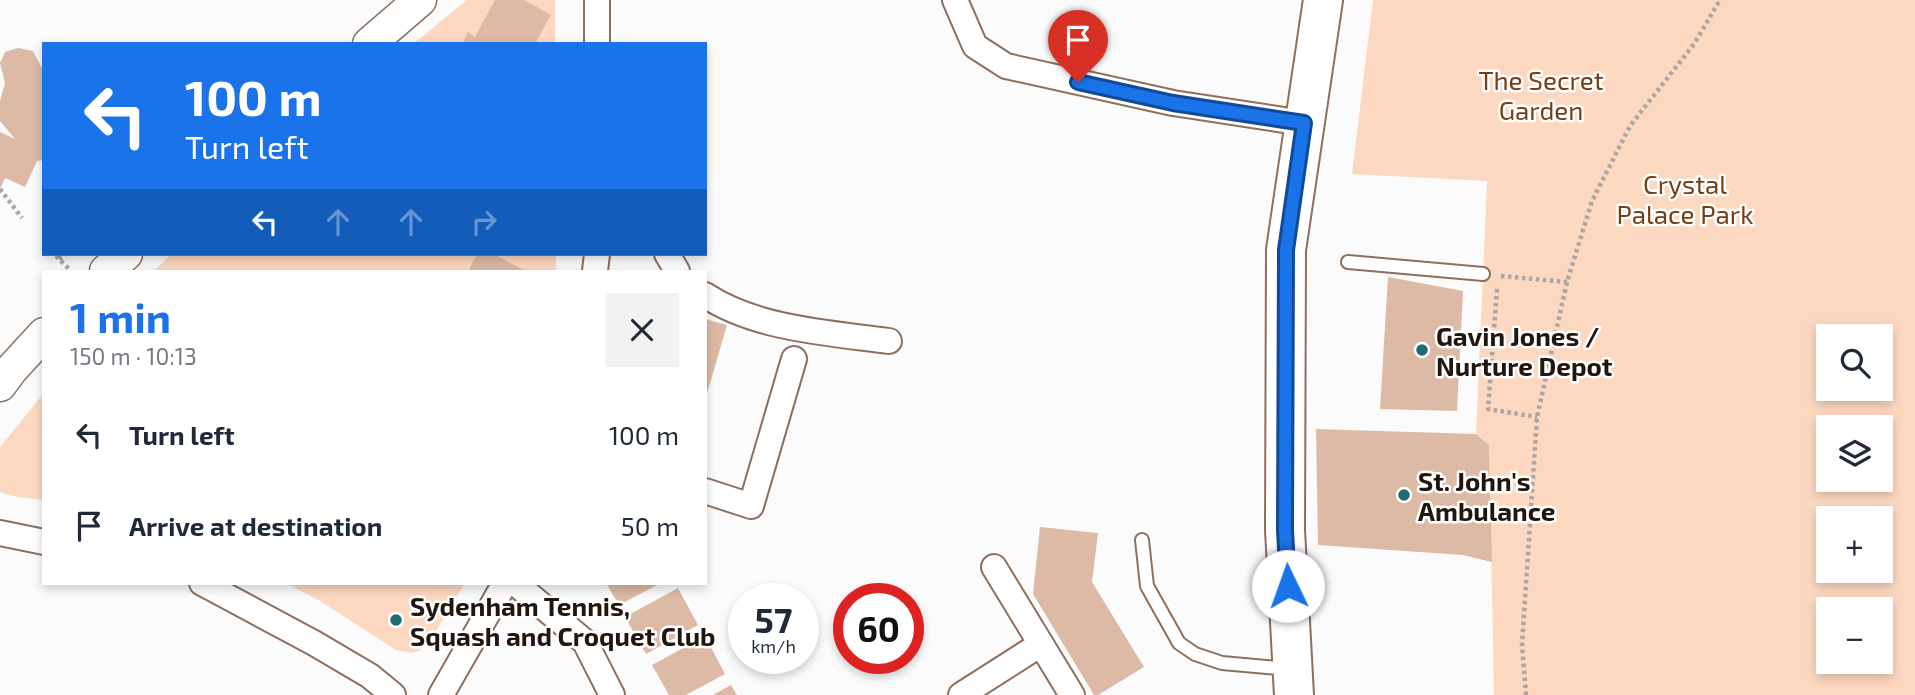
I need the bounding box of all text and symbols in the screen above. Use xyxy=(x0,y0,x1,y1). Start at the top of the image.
pin xyxy=(1048,10,1108,82)
icon: arrive xyxy=(1059,21,1097,59)
park label: The Secret Garden xyxy=(1478,64,1604,125)
text: 100 m xyxy=(185,67,322,126)
icon: left xyxy=(70,70,161,161)
text: Turn left xyxy=(185,127,309,165)
park label: Crystal Palace Park xyxy=(1617,168,1753,229)
icon: left xyxy=(246,203,284,241)
icon: ahead xyxy=(319,203,357,241)
icon: ahead xyxy=(392,203,430,241)
icon: right xyxy=(465,203,503,241)
text: 1 min xyxy=(70,291,171,341)
button: close xyxy=(605,293,679,367)
place label: Gavin Jones / Nurture Depot xyxy=(1436,320,1613,381)
map controls xyxy=(1816,324,1893,674)
button: search xyxy=(1816,324,1893,401)
text: 150 m · 10:13 xyxy=(70,342,197,370)
marker: Gavin Jones / Nurture Depot xyxy=(1414,342,1430,358)
button: layers xyxy=(1816,415,1893,492)
icon: left xyxy=(70,416,108,454)
text: Turn left xyxy=(129,419,235,450)
text: 100 m xyxy=(609,419,679,450)
place label: St. John's Ambulance xyxy=(1418,465,1555,526)
marker: St. John's Ambulance xyxy=(1396,487,1412,503)
button: + xyxy=(1816,506,1893,583)
icon: arrive xyxy=(70,507,108,545)
text: Arrive at destination xyxy=(129,510,382,541)
text: 50 m xyxy=(621,510,679,541)
position arrow xyxy=(1251,549,1325,623)
speed limit sign: 60 xyxy=(833,583,924,674)
place label: Sydenham Tennis, Squash and Croquet Club xyxy=(410,590,716,651)
button: − xyxy=(1816,597,1893,674)
text: 57 xyxy=(755,598,792,640)
marker: Sydenham Tennis, Squash and Croquet Club xyxy=(388,612,404,628)
text: km/h xyxy=(751,635,796,657)

